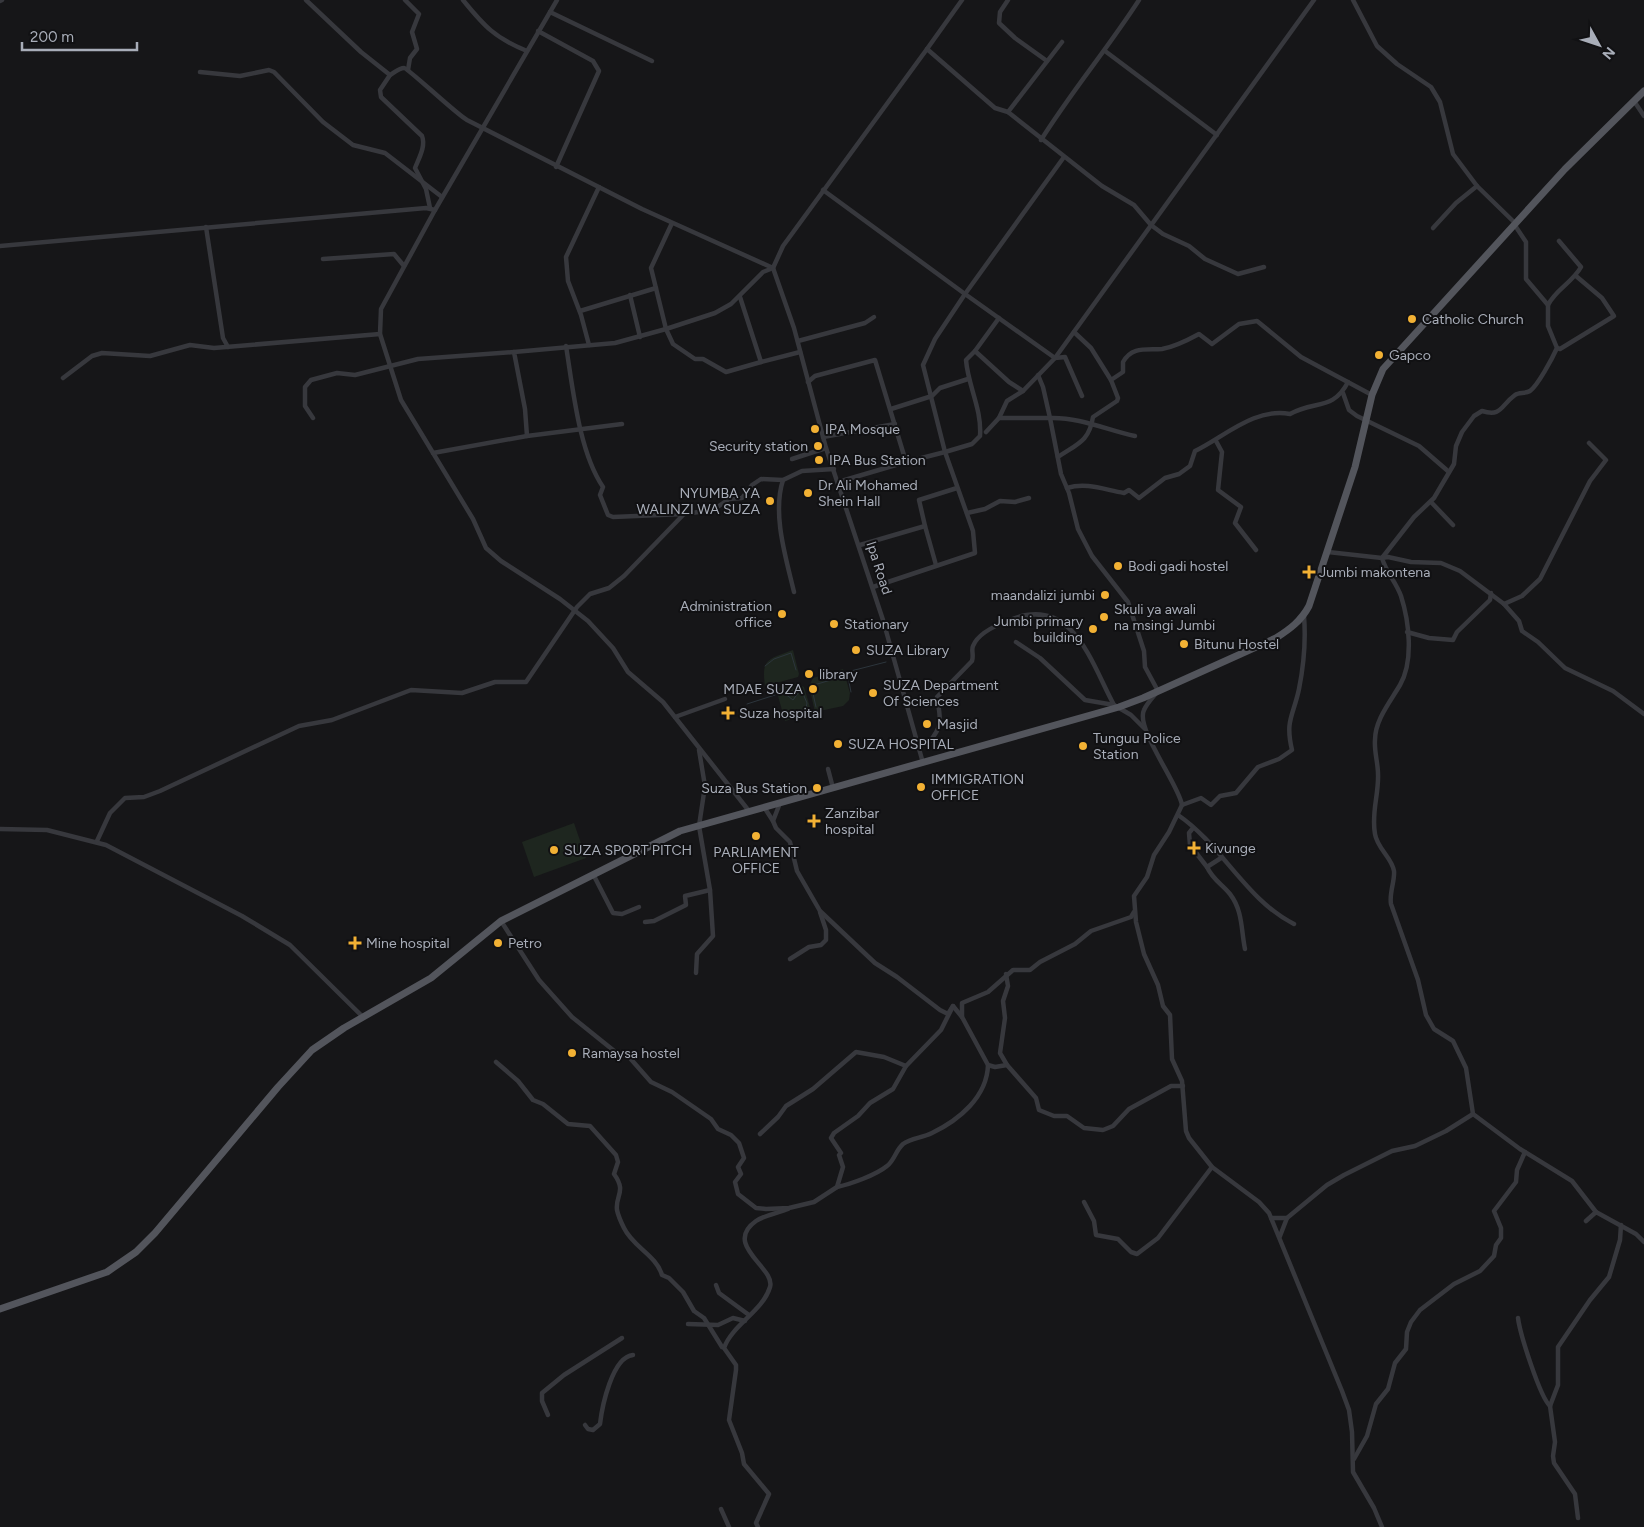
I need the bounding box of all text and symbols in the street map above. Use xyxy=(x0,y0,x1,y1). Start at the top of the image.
scale bar xyxy=(22,20,138,52)
north arrow xyxy=(1574,20,1624,70)
text: 200 m xyxy=(30,28,74,46)
text: N xyxy=(1599,43,1619,63)
place label: Catholic Church xyxy=(1422,311,1524,328)
marker: Catholic Church xyxy=(1406,313,1418,325)
place label: Gapco xyxy=(1389,347,1431,364)
marker: Gapco xyxy=(1373,349,1385,361)
place label: IPA Mosque xyxy=(825,421,900,438)
marker: IPA Mosque xyxy=(809,423,821,435)
place label: Security station xyxy=(709,438,808,455)
marker: Security station xyxy=(812,440,824,452)
place label: IPA Bus Station xyxy=(829,452,926,469)
marker: IPA Bus Station xyxy=(813,454,825,466)
place label: Dr Ali Mohamed Shein Hall xyxy=(818,477,918,510)
place label: NYUMBA YA WALINZI WA SUZA xyxy=(637,485,761,518)
marker: Dr Ali Mohamed Shein Hall xyxy=(802,487,814,499)
marker: NYUMBA YA WALINZI WA SUZA xyxy=(764,495,776,507)
street label: Ipa Road xyxy=(862,539,896,597)
place label: Bodi gadi hostel xyxy=(1128,558,1228,575)
marker: Bodi gadi hostel xyxy=(1112,560,1124,572)
place label: Jumbi makontena xyxy=(1319,564,1430,581)
marker: Jumbi makontena xyxy=(1303,566,1315,578)
place label: maandalizi jumbi xyxy=(991,587,1095,604)
marker: maandalizi jumbi xyxy=(1099,589,1111,601)
place label: Administration office xyxy=(680,598,772,631)
place label: Skuli ya awali na msingi Jumbi xyxy=(1114,601,1215,634)
marker: Administration office xyxy=(776,608,788,620)
marker: Skuli ya awali na msingi Jumbi xyxy=(1098,611,1110,623)
place label: Jumbi primary building xyxy=(994,613,1084,646)
place label: Stationary xyxy=(844,616,909,633)
marker: Stationary xyxy=(828,618,840,630)
marker: Jumbi primary building xyxy=(1087,623,1099,635)
place label: Bitunu Hostel xyxy=(1194,636,1279,653)
marker: Bitunu Hostel xyxy=(1178,638,1190,650)
place label: SUZA Library xyxy=(866,642,950,659)
marker: SUZA Library xyxy=(850,644,862,656)
place label: library xyxy=(819,666,858,683)
marker: library xyxy=(803,668,815,680)
place label: SUZA Department Of Sciences xyxy=(883,677,999,710)
place label: MDAE SUZA xyxy=(723,681,804,698)
marker: MDAE SUZA xyxy=(807,683,819,695)
marker: SUZA Department Of Sciences xyxy=(867,687,879,699)
place label: Suza hospital xyxy=(739,705,822,722)
marker: Suza hospital xyxy=(721,706,735,720)
place label: Masjid xyxy=(937,716,978,733)
marker: Masjid xyxy=(921,718,933,730)
place label: Tunguu Police Station xyxy=(1093,730,1181,763)
place label: SUZA HOSPITAL xyxy=(848,736,955,753)
marker: SUZA HOSPITAL xyxy=(832,738,844,750)
marker: Tunguu Police Station xyxy=(1077,740,1089,752)
place label: IMMIGRATION OFFICE xyxy=(931,771,1024,804)
place label: Suza Bus Station xyxy=(701,780,807,797)
marker: IMMIGRATION OFFICE xyxy=(915,781,927,793)
marker: Suza Bus Station xyxy=(811,782,823,794)
place label: Zanzibar hospital xyxy=(825,805,879,838)
marker: Zanzibar hospital xyxy=(807,814,821,828)
marker: PARLIAMENT OFFICE xyxy=(750,830,762,842)
place label: Kivunge xyxy=(1205,840,1256,857)
marker: Kivunge xyxy=(1187,841,1201,855)
place label: SUZA SPORT PITCH xyxy=(564,842,692,859)
marker: SUZA SPORT PITCH xyxy=(548,844,560,856)
place label: PARLIAMENT OFFICE xyxy=(713,844,799,877)
place label: Mine hospital xyxy=(366,935,449,952)
place label: Petro xyxy=(508,935,542,952)
marker: Mine hospital xyxy=(348,936,362,950)
marker: Petro xyxy=(492,937,504,949)
place label: Ramaysa hostel xyxy=(582,1045,680,1062)
marker: Ramaysa hostel xyxy=(566,1047,578,1059)

